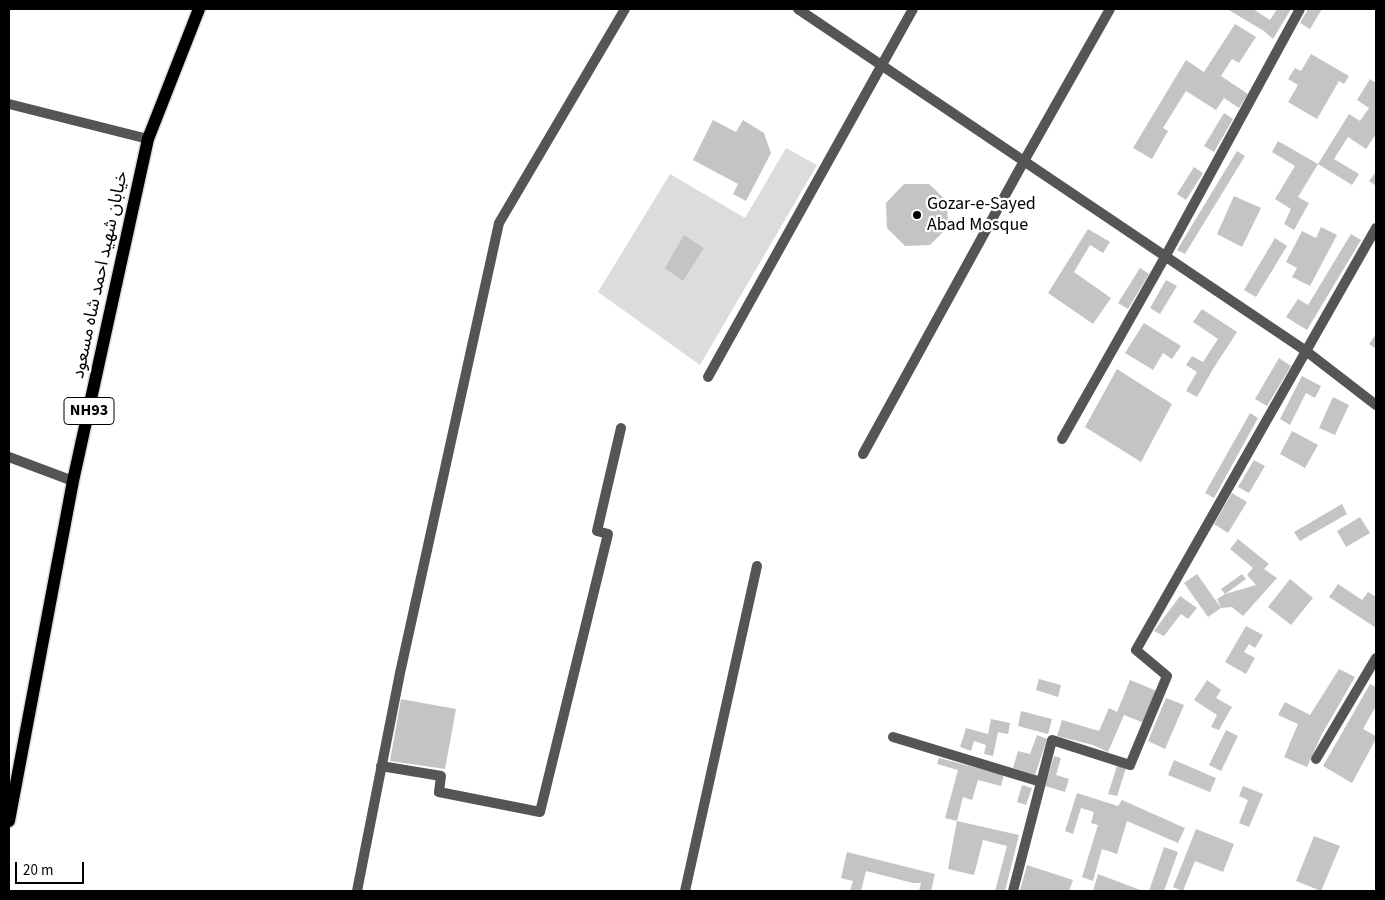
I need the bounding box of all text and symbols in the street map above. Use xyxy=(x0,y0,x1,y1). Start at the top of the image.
street label: خیابان شهید احمد شاه مسعود xyxy=(68,169,134,381)
place label: Gozar-e-Sayed Abad Mosque xyxy=(927,194,1036,236)
marker: Gozar-e-Sayed Abad Mosque xyxy=(911,209,923,221)
road number: NH93 xyxy=(64,398,114,424)
scale bar xyxy=(18,852,86,884)
text: 20 m xyxy=(23,860,53,881)

